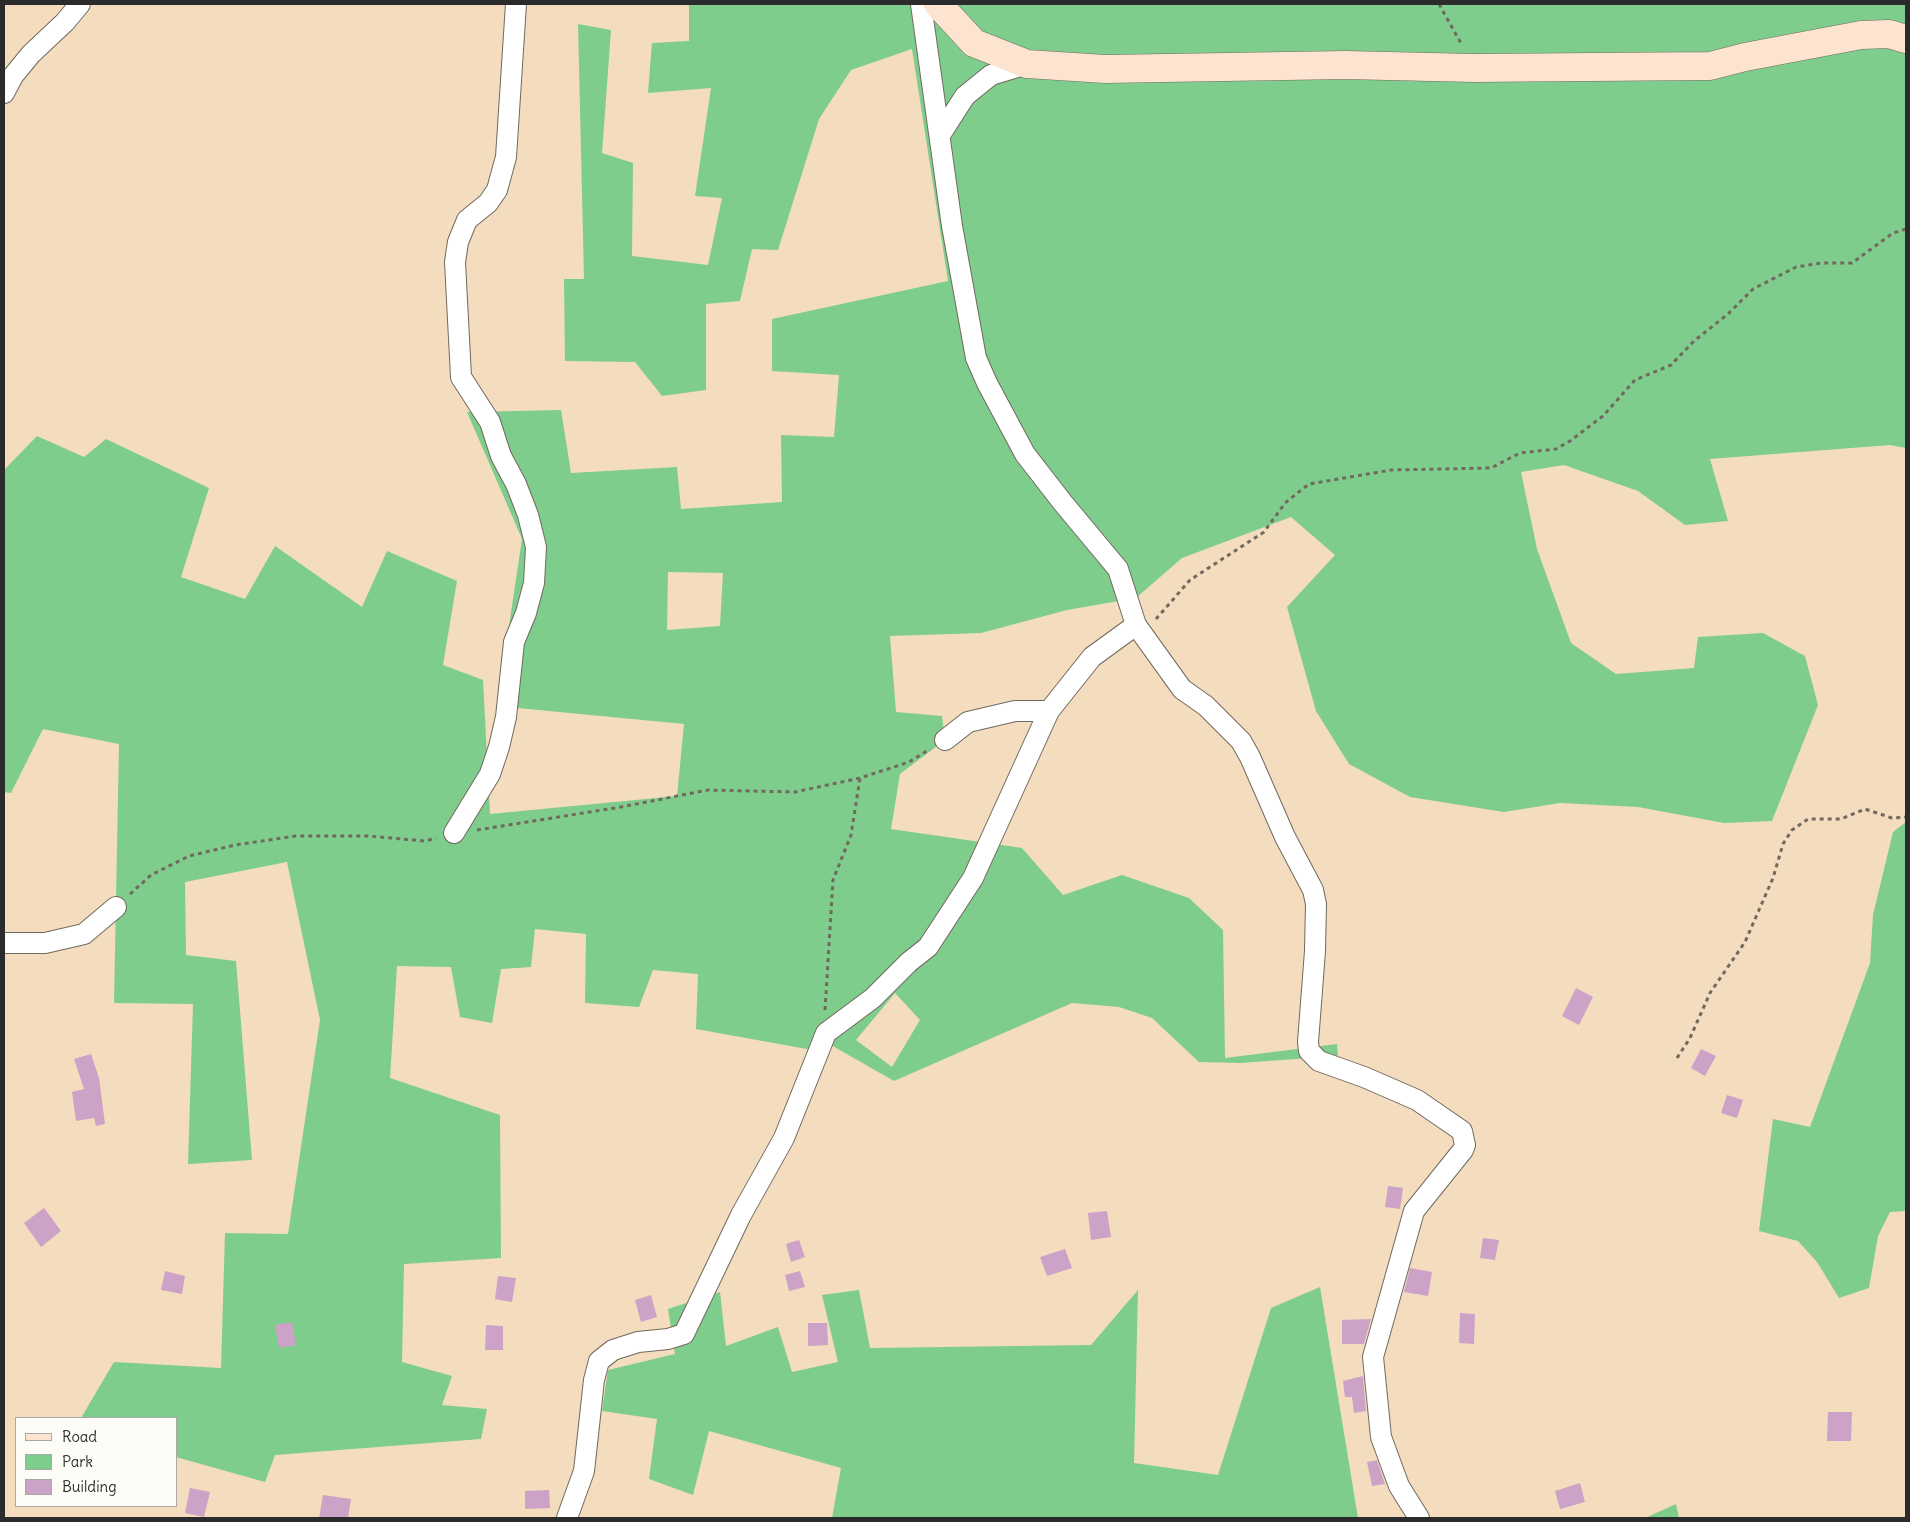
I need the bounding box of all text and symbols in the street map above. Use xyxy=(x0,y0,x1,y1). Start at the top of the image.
legend xyxy=(15,1417,178,1507)
text: Road xyxy=(62,1427,97,1446)
text: Park xyxy=(62,1452,93,1471)
text: Building xyxy=(62,1477,117,1496)

